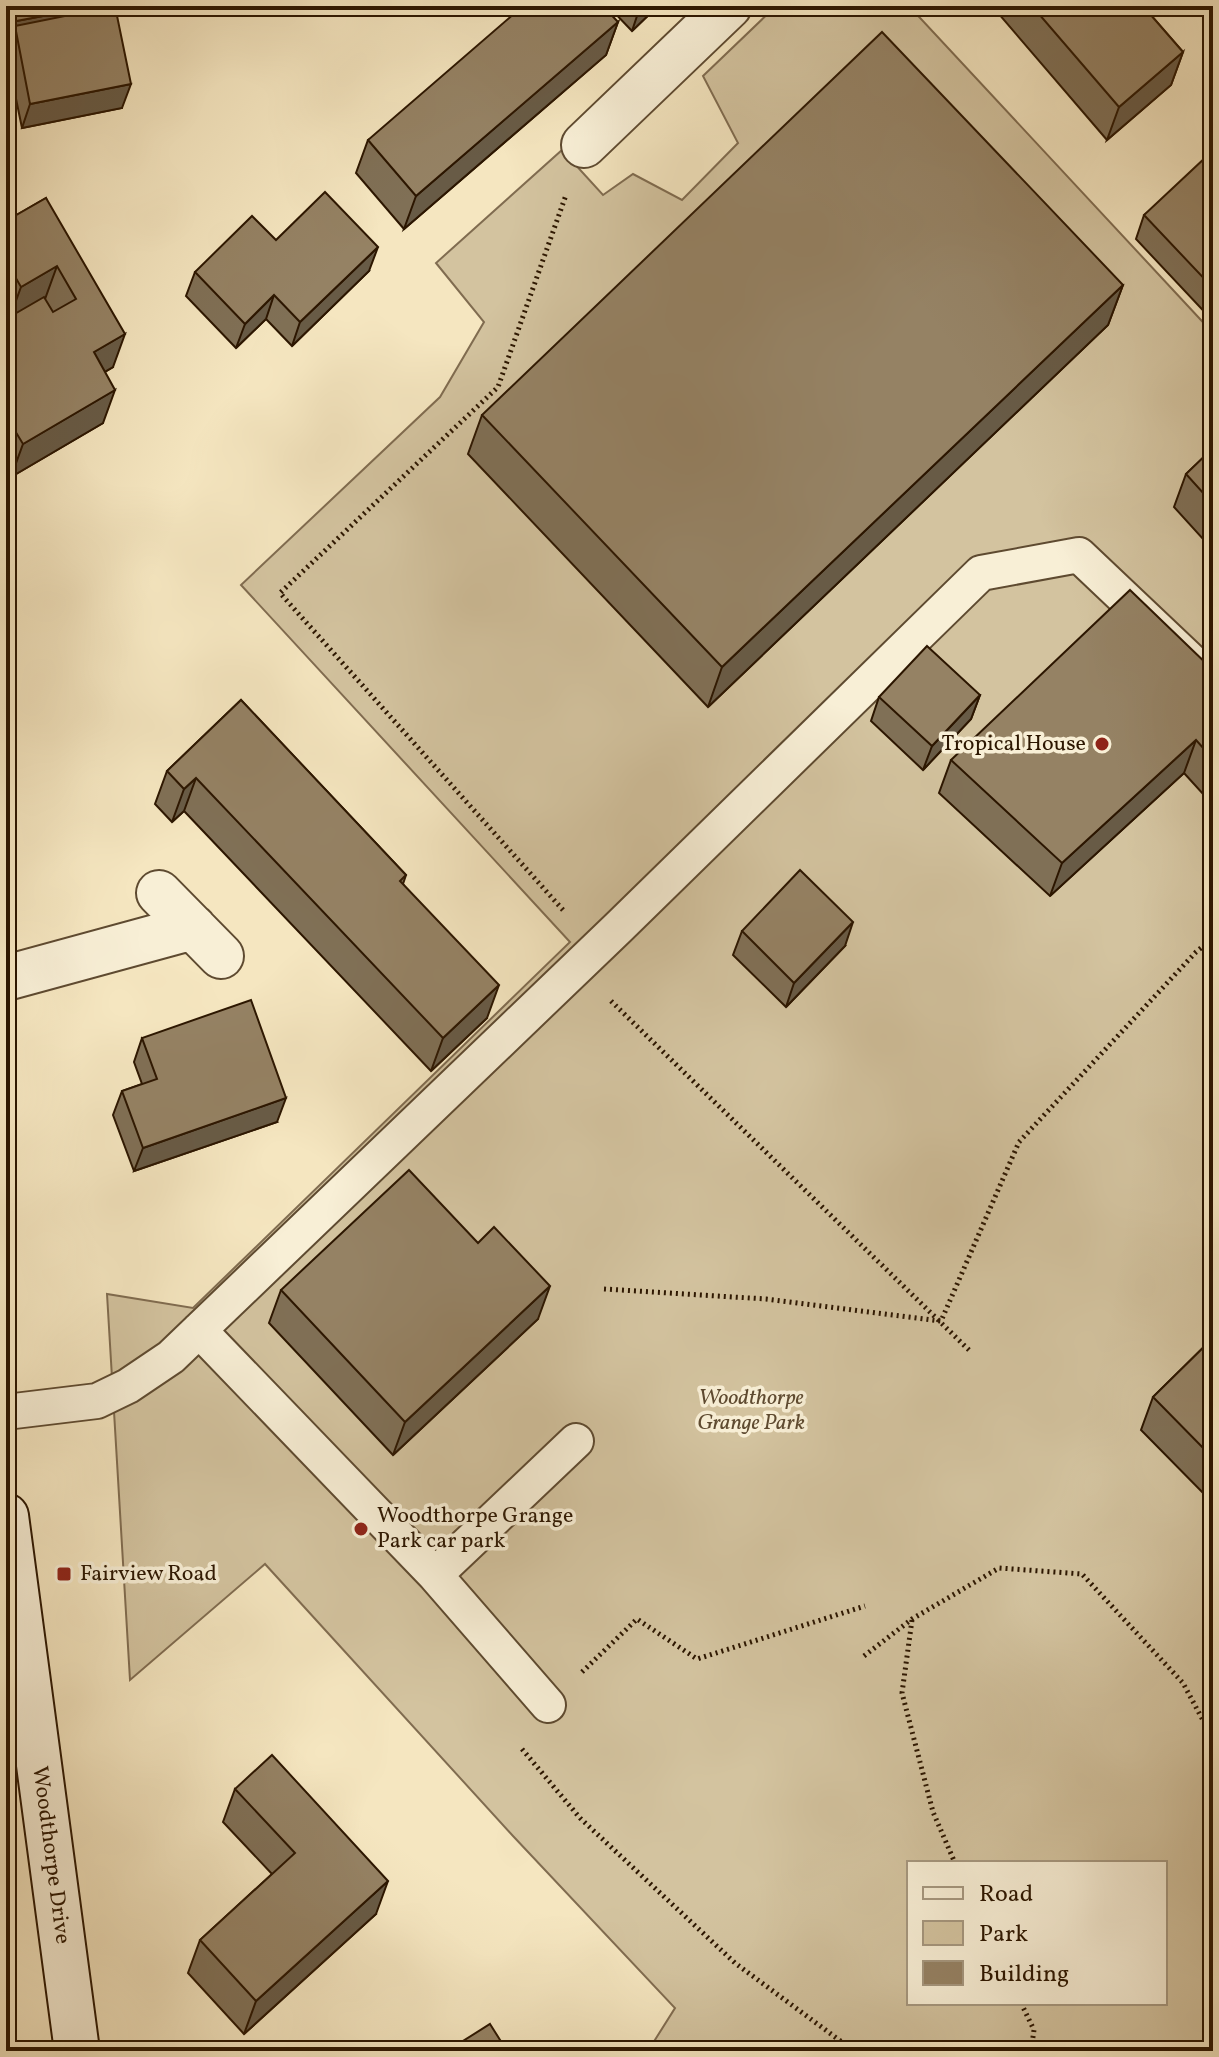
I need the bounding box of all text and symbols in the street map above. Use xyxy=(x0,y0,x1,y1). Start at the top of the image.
place label: Tropical House xyxy=(942,729,1086,760)
marker: Tropical House xyxy=(1093,735,1111,753)
park label: Woodthorpe Grange Park xyxy=(697,1383,805,1439)
place label: Woodthorpe Grange Park car park xyxy=(377,1501,573,1557)
marker: Woodthorpe Grange Park car park xyxy=(352,1520,370,1538)
place label: Fairview Road xyxy=(80,1559,217,1590)
marker: Fairview Road xyxy=(55,1565,73,1583)
street label: Woodthorpe Drive xyxy=(24,1764,78,1946)
legend xyxy=(907,1861,1167,2005)
text: Road xyxy=(979,1878,1033,1912)
text: Park xyxy=(979,1918,1028,1952)
text: Building xyxy=(979,1958,1069,1992)

